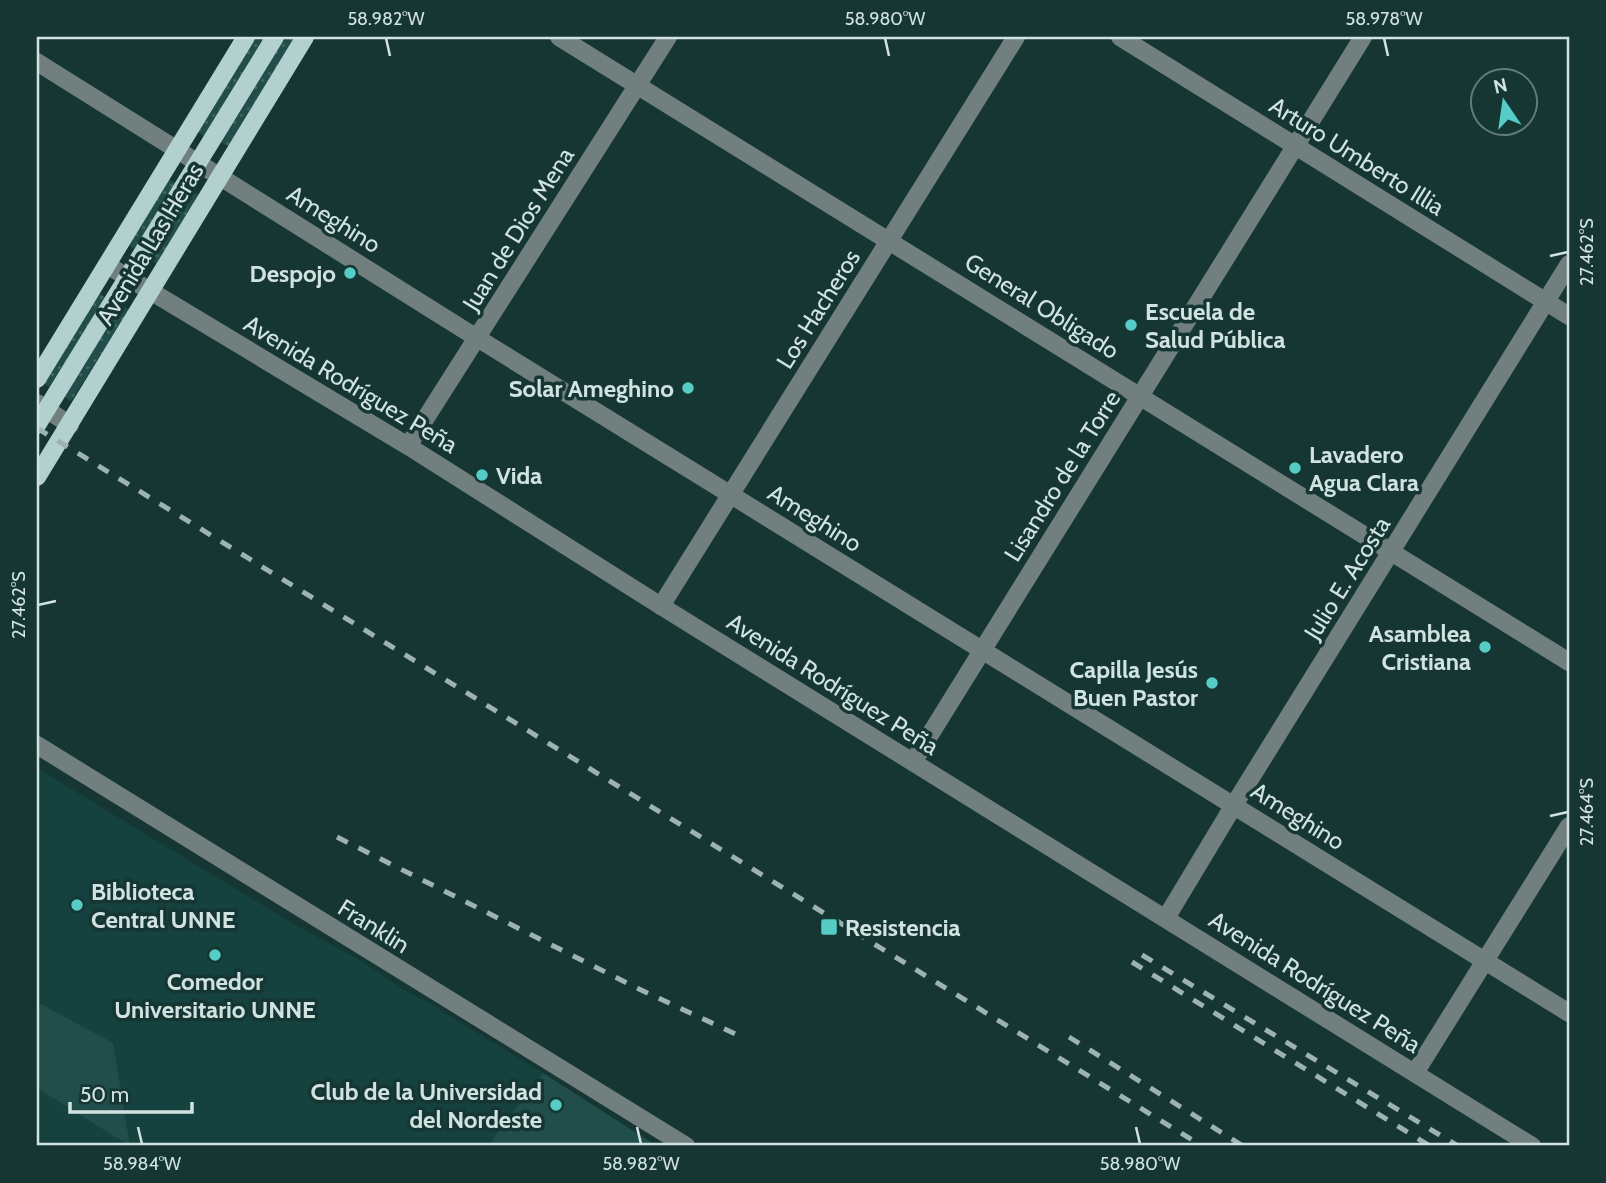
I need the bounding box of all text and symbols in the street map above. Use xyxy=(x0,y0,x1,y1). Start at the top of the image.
text: 58.982°W xyxy=(347,8,425,30)
text: 58.980°W xyxy=(845,8,925,30)
text: 58.978°W xyxy=(1346,8,1422,30)
north arrow xyxy=(1470,66,1540,136)
text: N xyxy=(1491,73,1509,99)
street label: Arturo Umberto Illia xyxy=(1264,91,1450,222)
street label: Juan de Dios Mena xyxy=(456,142,580,317)
street label: Avenida Las Heras xyxy=(90,158,210,330)
street label: Ameghino xyxy=(282,179,386,259)
text: 27.462°S xyxy=(1576,218,1598,286)
street label: Los Hacheros xyxy=(770,244,866,374)
street label: General Obligado xyxy=(960,247,1124,365)
place label: Despojo xyxy=(250,259,336,288)
marker: Despojo xyxy=(342,265,358,281)
place label: Escuela de Salud Pública xyxy=(1145,297,1286,354)
street label: Avenida Rodríguez Peña xyxy=(239,309,463,459)
marker: Escuela de Salud Pública xyxy=(1123,317,1139,333)
place label: Solar Ameghino xyxy=(509,374,674,403)
marker: Solar Ameghino xyxy=(680,380,696,396)
street label: Lisandro de la Torre xyxy=(998,385,1126,567)
place label: Lavadero Agua Clara xyxy=(1309,440,1419,497)
marker: Lavadero Agua Clara xyxy=(1287,460,1303,476)
place label: Vida xyxy=(496,461,542,490)
marker: Vida xyxy=(474,467,490,483)
street label: Ameghino xyxy=(763,478,867,558)
street label: Julio E. Acosta xyxy=(1297,511,1397,646)
text: 27.462°S xyxy=(8,571,30,639)
street label: Avenida Rodríguez Peña xyxy=(722,607,945,761)
place label: Asamblea Cristiana xyxy=(1369,619,1471,676)
marker: Asamblea Cristiana xyxy=(1477,639,1493,655)
place label: Capilla Jesús Buen Pastor xyxy=(1070,655,1198,712)
marker: Capilla Jesús Buen Pastor xyxy=(1204,675,1220,691)
street label: Ameghino xyxy=(1246,776,1350,856)
text: 27.464°S xyxy=(1576,778,1598,846)
place label: Biblioteca Central UNNE xyxy=(91,877,235,934)
street label: Franklin xyxy=(333,893,415,959)
marker: Biblioteca Central UNNE xyxy=(69,897,85,913)
street label: Avenida Rodríguez Peña xyxy=(1204,905,1427,1059)
place label: Resistencia xyxy=(845,913,961,942)
marker: Resistencia xyxy=(819,917,839,937)
marker: Comedor Universitario UNNE xyxy=(207,947,223,963)
place label: Comedor Universitario UNNE xyxy=(114,967,316,1024)
scale bar xyxy=(70,1071,192,1115)
place label: Club de la Universidad del Nordeste xyxy=(311,1077,542,1134)
text: 50 m xyxy=(80,1082,129,1107)
marker: Club de la Universidad del Nordeste xyxy=(548,1097,564,1113)
text: 58.984°W xyxy=(103,1153,181,1175)
text: 58.982°W xyxy=(602,1153,680,1175)
text: 58.980°W xyxy=(1100,1153,1180,1175)

